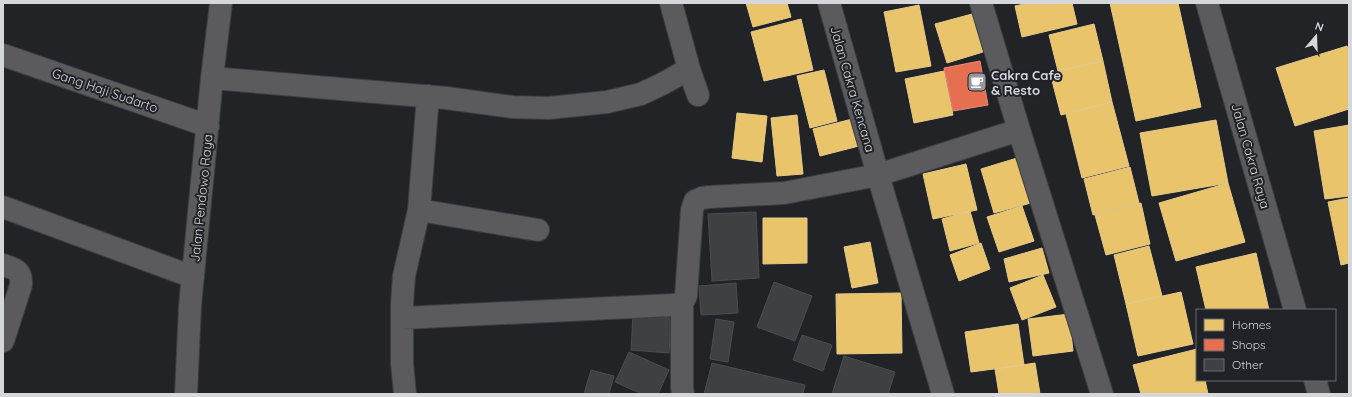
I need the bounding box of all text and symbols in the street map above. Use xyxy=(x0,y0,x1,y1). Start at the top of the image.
north arrow xyxy=(1296,16,1336,56)
text: N xyxy=(1313,19,1325,34)
street label: Jalan Cakra Kencana xyxy=(827,24,879,154)
street label: Gang Haji Sudarto xyxy=(50,64,160,116)
place label: Cakra Cafe & Resto xyxy=(991,67,1062,98)
cafe icon: Cakra Cafe & Resto xyxy=(966,71,988,93)
street label: Jalan Cakra Raya xyxy=(1228,102,1274,210)
street label: Jalan Pendowo Raya xyxy=(186,133,216,263)
legend xyxy=(1196,309,1336,381)
text: Homes xyxy=(1232,317,1272,332)
text: Shops xyxy=(1232,337,1266,352)
text: Other xyxy=(1232,357,1264,372)

